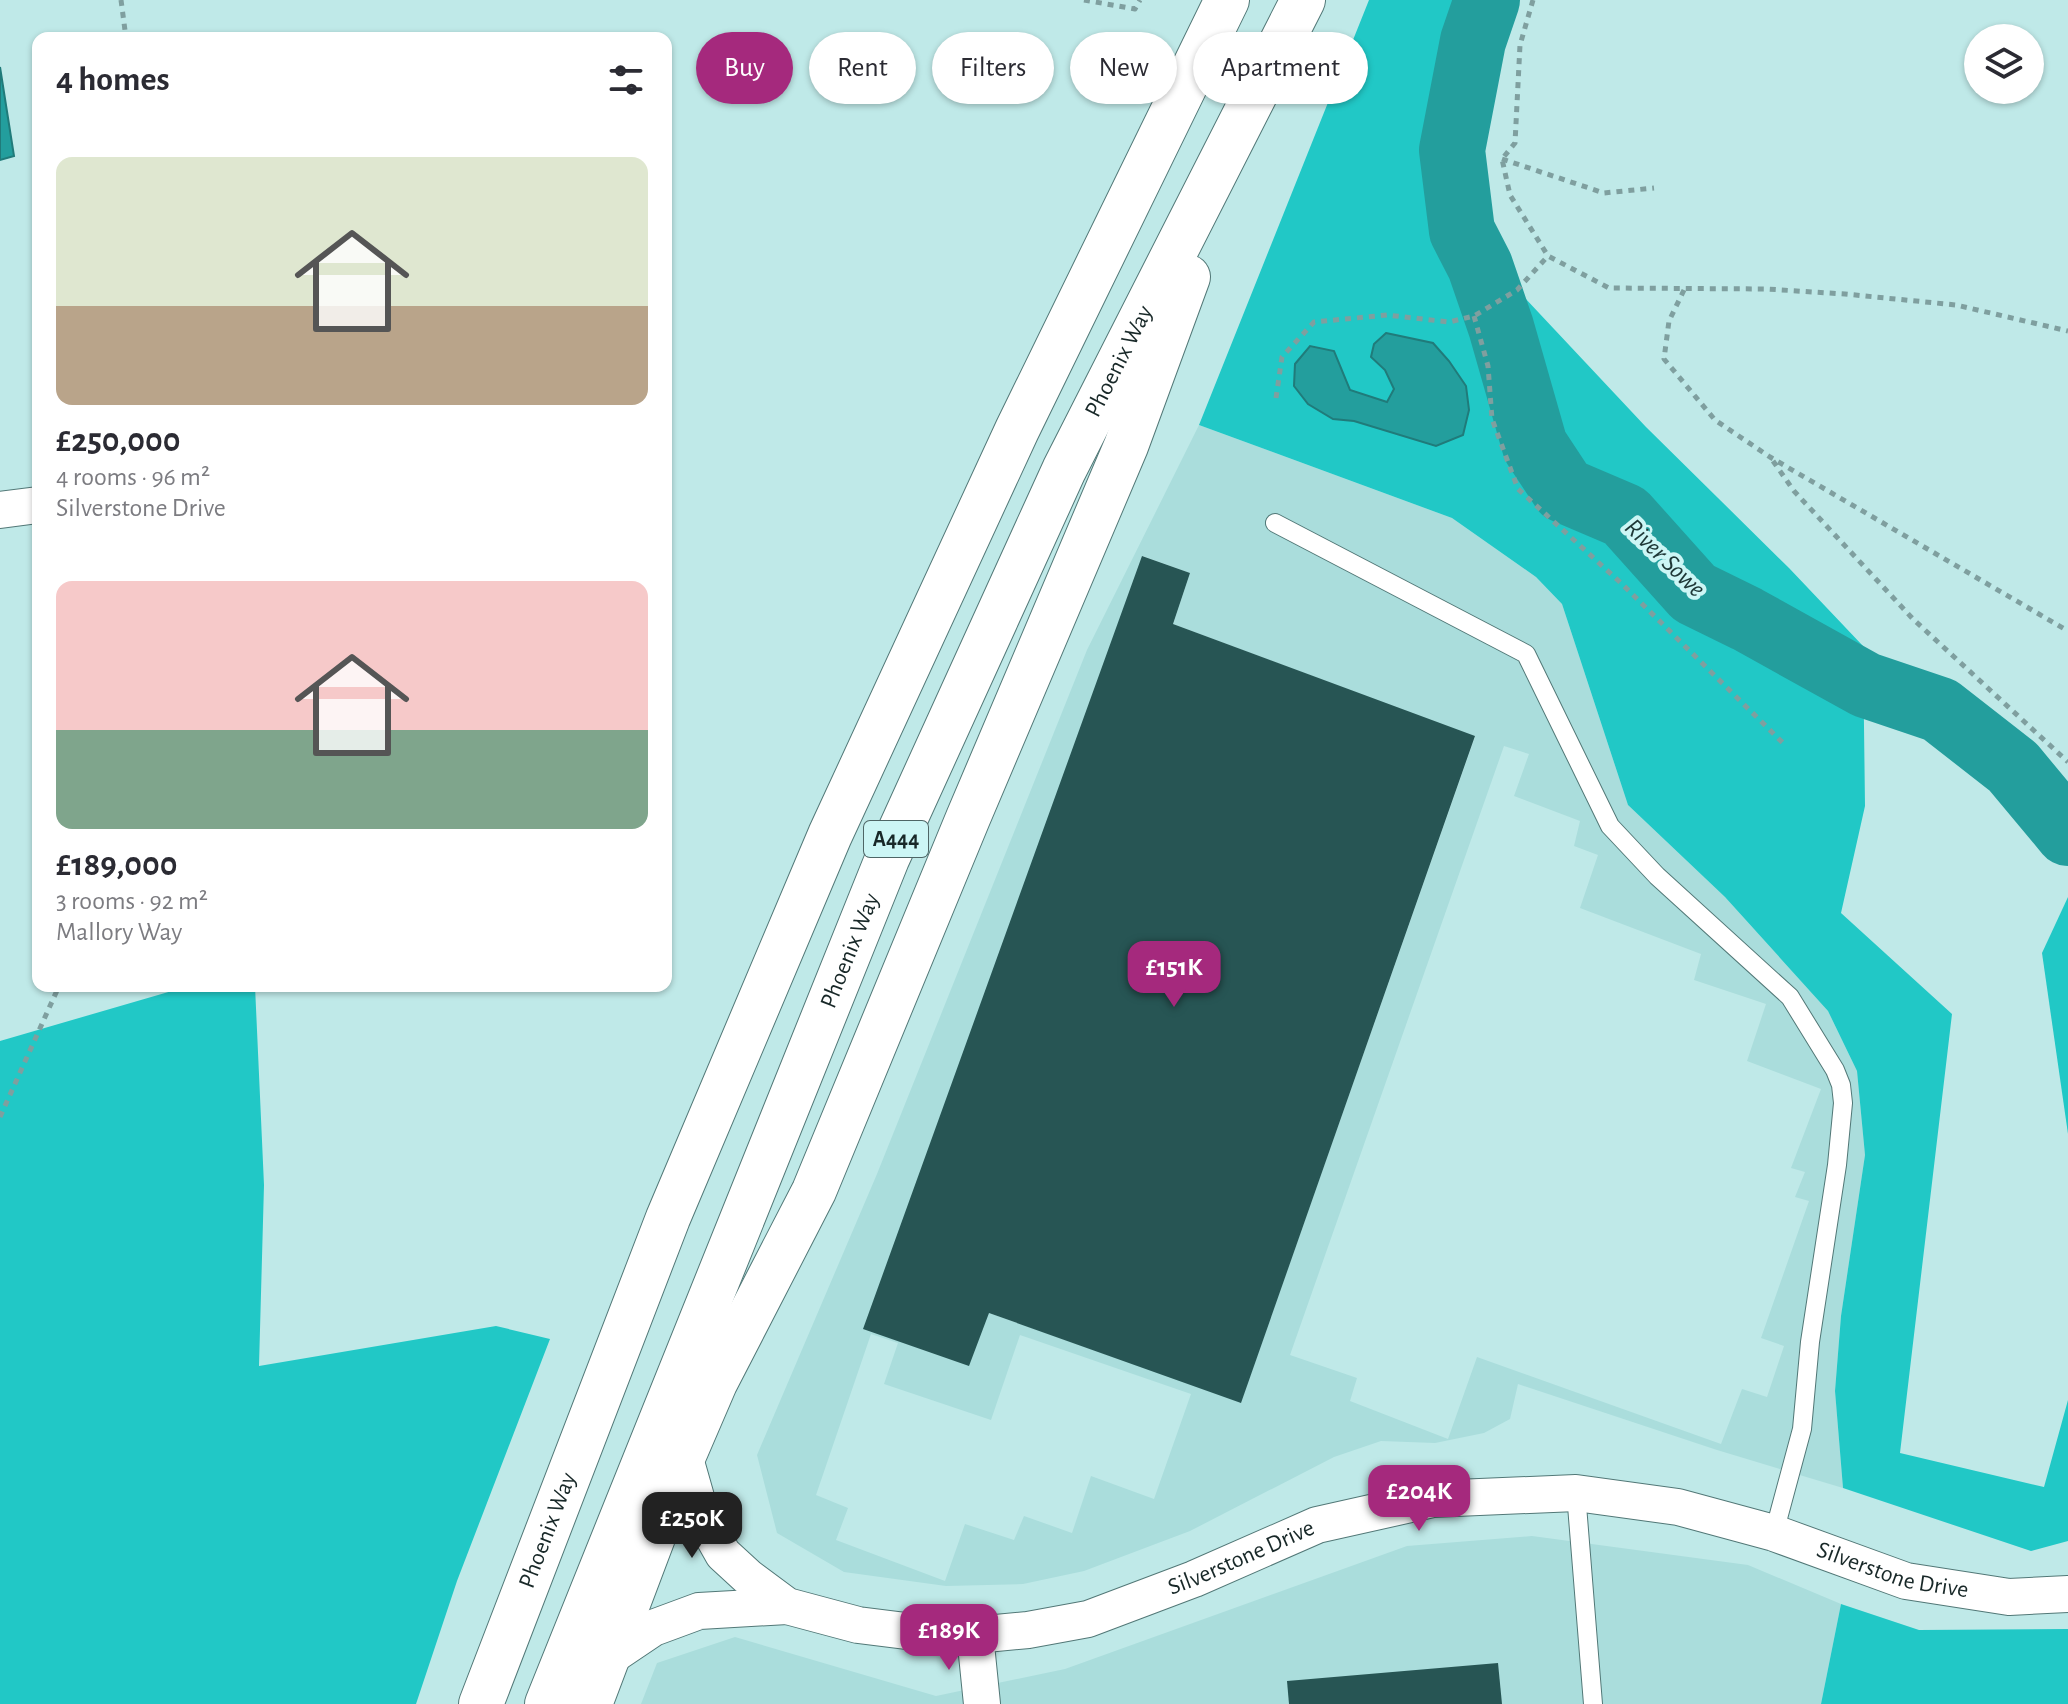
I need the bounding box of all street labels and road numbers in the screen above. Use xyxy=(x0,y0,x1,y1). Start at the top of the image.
street label: Phoenix Way xyxy=(1081,302,1157,421)
road number: A444 xyxy=(864,821,928,857)
street label: Phoenix Way xyxy=(816,890,884,1012)
street label: Phoenix Way xyxy=(515,1469,581,1591)
street label: Silverstone Drive xyxy=(1165,1516,1318,1600)
street label: Silverstone Drive xyxy=(1814,1538,1970,1603)

